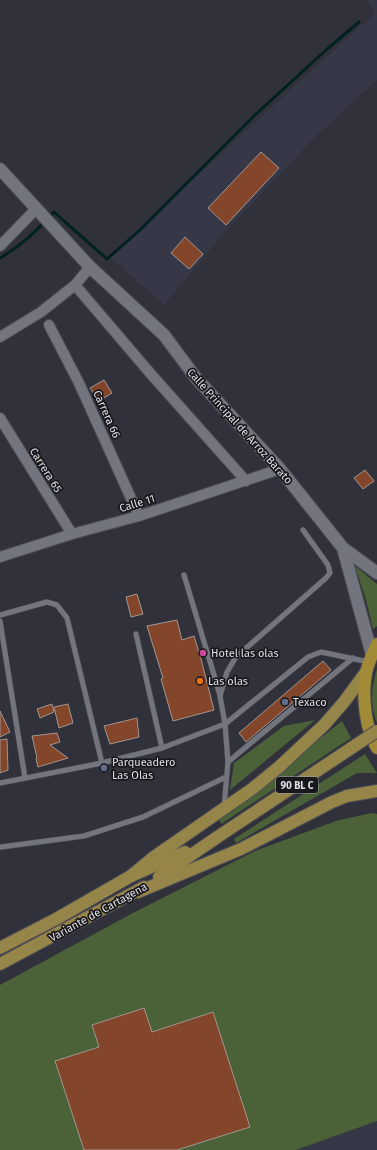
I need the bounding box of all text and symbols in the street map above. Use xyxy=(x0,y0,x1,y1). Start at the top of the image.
street label: Calle Principal de Arroz Barato xyxy=(184,366,295,487)
street label: Carrera 66 xyxy=(90,388,123,440)
street label: Carrera 65 xyxy=(27,446,65,495)
street label: Calle 11 xyxy=(118,492,157,515)
place label: Hotel las olas xyxy=(211,647,279,660)
marker: Hotel las olas xyxy=(198,648,208,658)
place label: Las olas xyxy=(208,675,248,688)
marker: Las olas xyxy=(195,676,205,686)
place label: Texaco xyxy=(293,696,327,709)
marker: Texaco xyxy=(280,697,290,707)
place label: Parqueadero Las Olas xyxy=(112,756,175,782)
marker: Parqueadero Las Olas xyxy=(99,763,109,773)
road number: 90 BL C xyxy=(276,777,318,793)
street label: Variante de Cartagena xyxy=(47,880,149,945)

